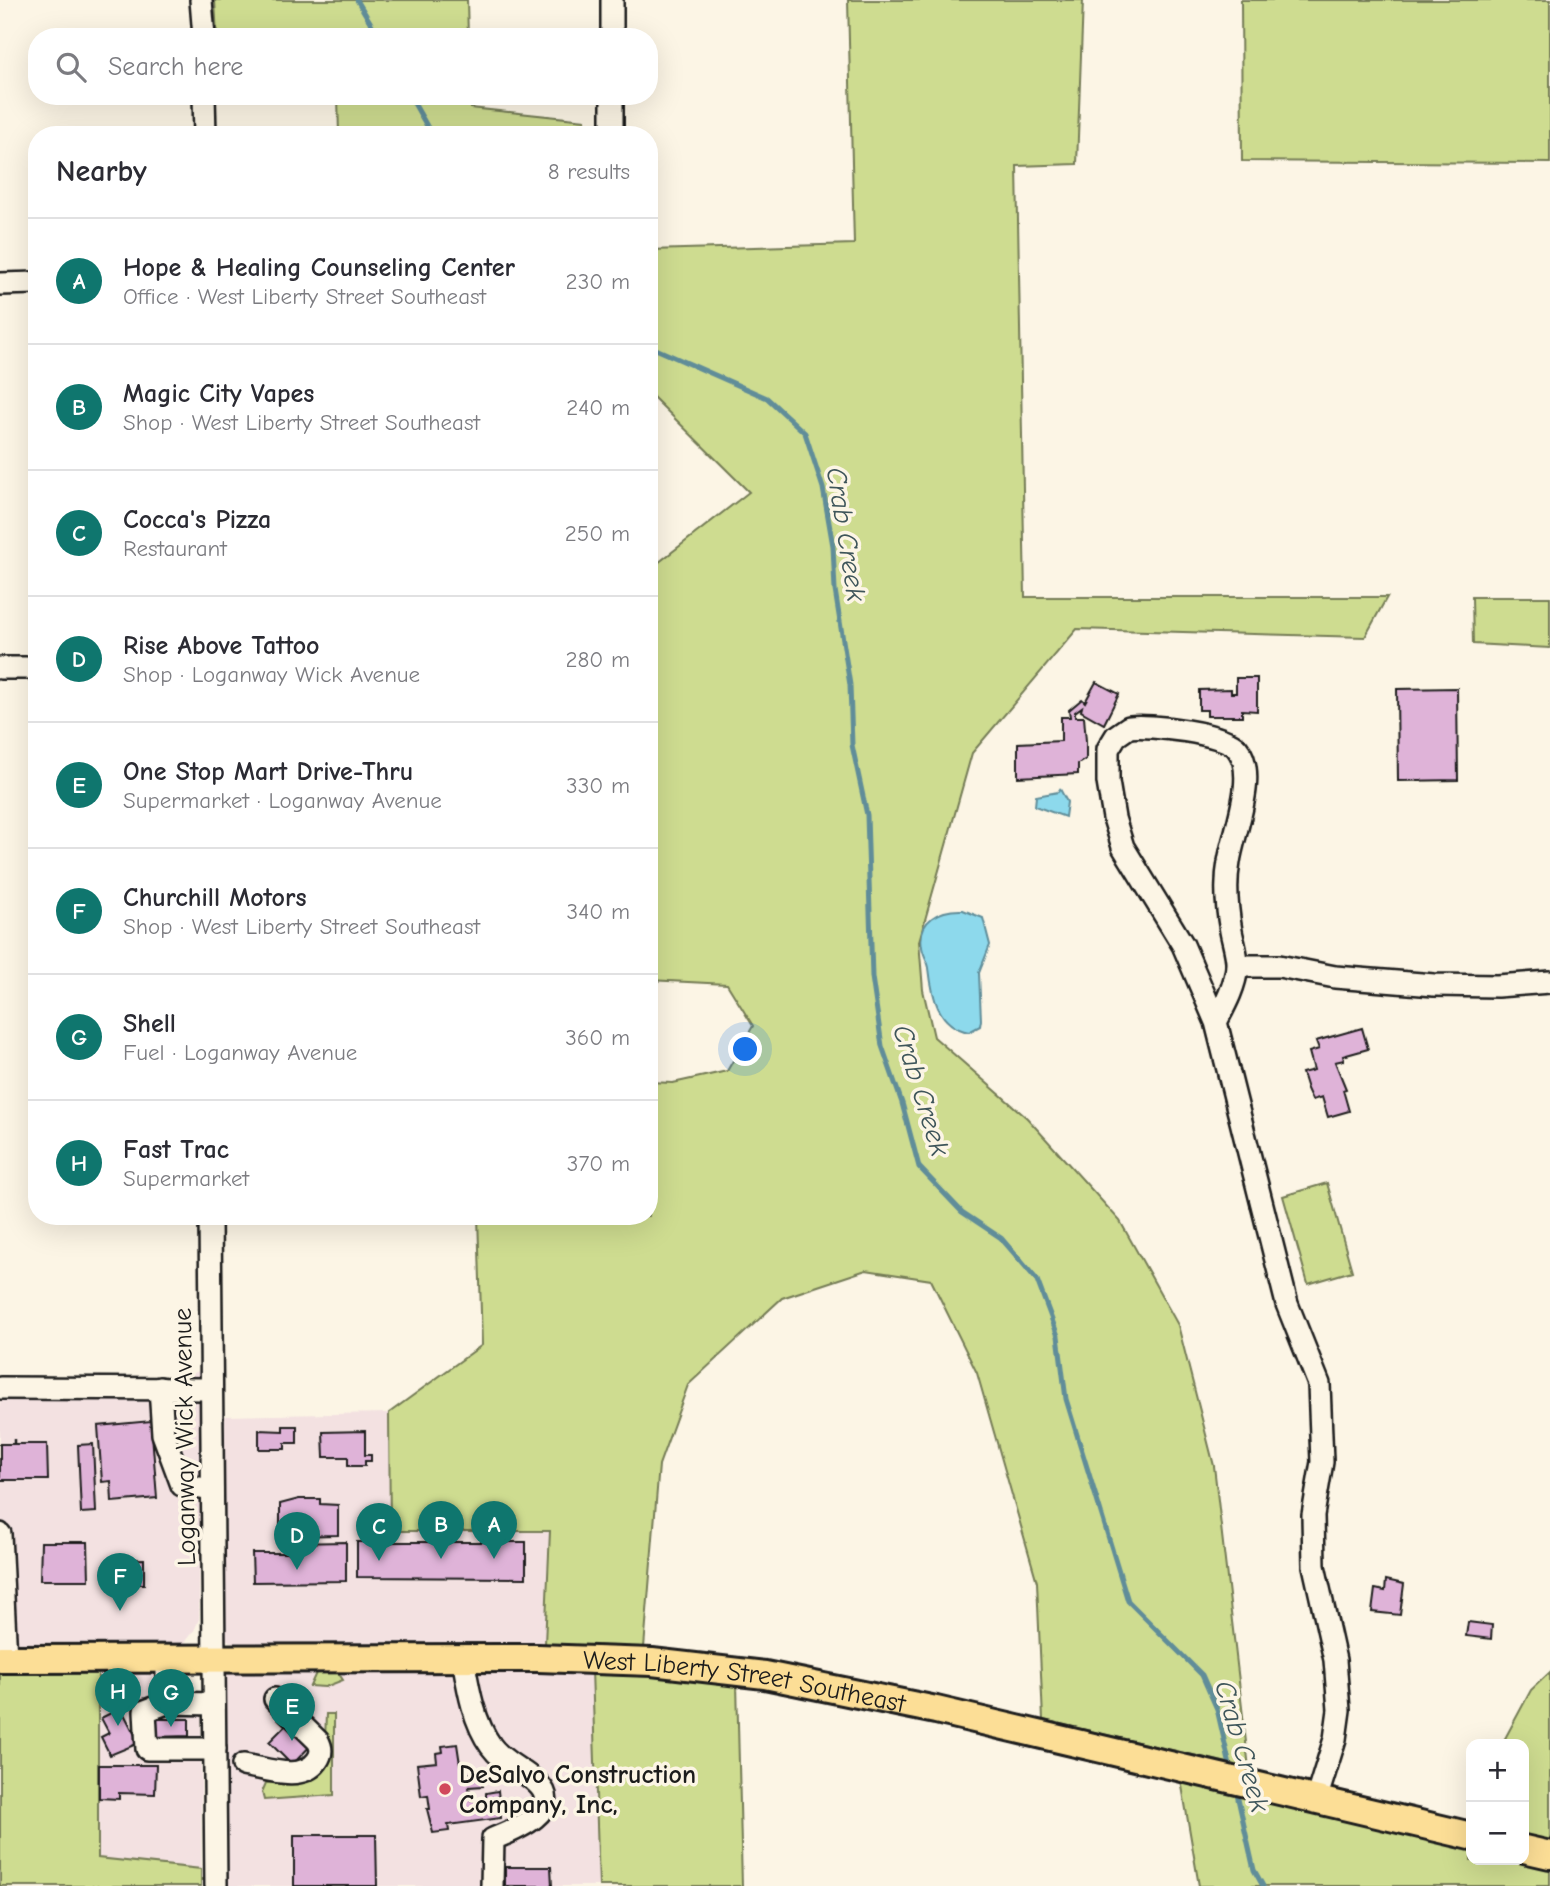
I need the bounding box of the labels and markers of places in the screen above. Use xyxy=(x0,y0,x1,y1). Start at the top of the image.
pin: B xyxy=(418,1501,464,1559)
pin: A xyxy=(471,1501,517,1559)
pin: C xyxy=(356,1503,402,1561)
pin: D xyxy=(274,1512,320,1570)
pin: F xyxy=(97,1553,143,1611)
pin: H xyxy=(95,1668,141,1726)
pin: G xyxy=(148,1669,194,1727)
pin: E xyxy=(269,1683,315,1741)
place label: DeSalvo Construction Company, Inc, xyxy=(459,1760,696,1820)
marker: DeSalvo Construction Company, Inc, xyxy=(437,1781,453,1797)

